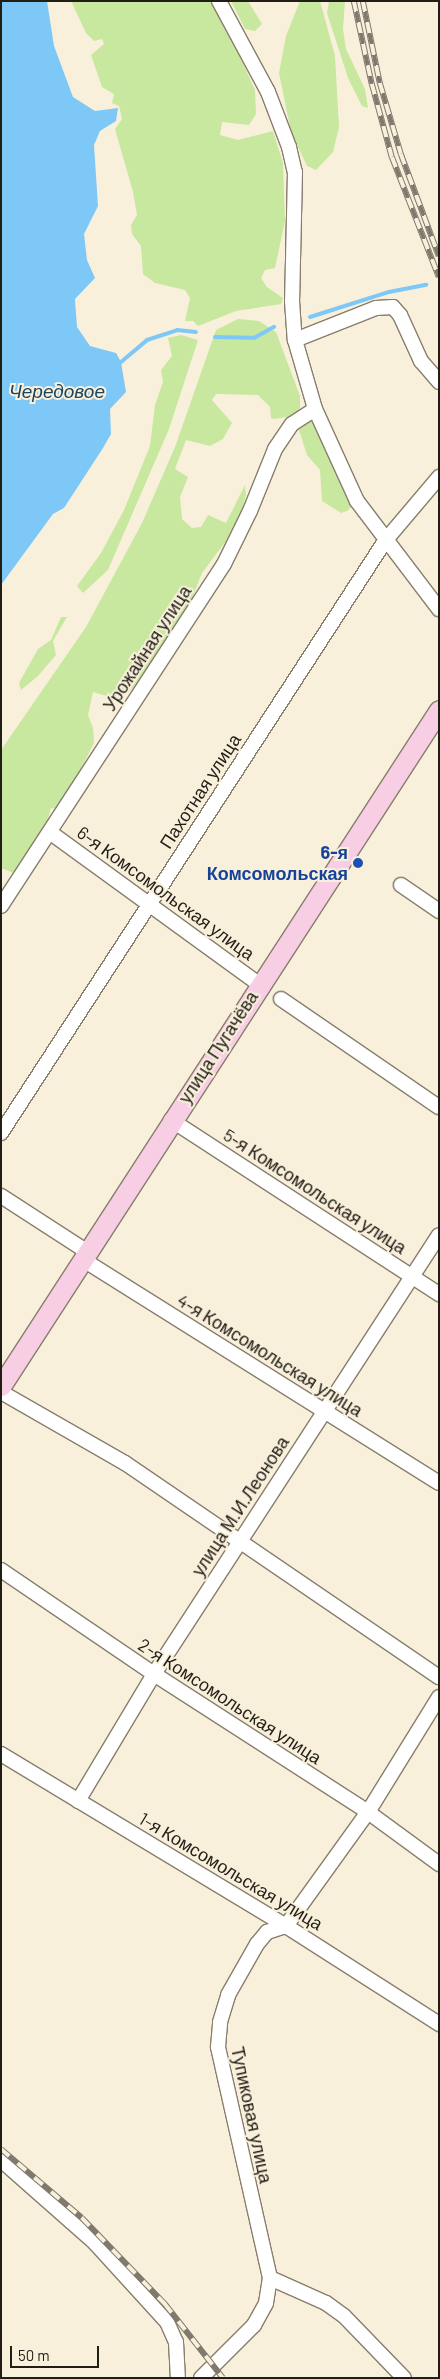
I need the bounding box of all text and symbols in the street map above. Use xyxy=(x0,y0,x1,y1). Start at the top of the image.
water label: Чередовое xyxy=(9,380,105,402)
street label: Урожайная улица xyxy=(98,581,196,715)
street label: Пахотная улица xyxy=(155,730,245,852)
street label: 6-я Комсомольская улица xyxy=(73,821,259,965)
place label: 6-я Комсомольская xyxy=(207,842,348,884)
marker: 6-я Комсомольская xyxy=(352,857,364,869)
street label: улица Пугачёва xyxy=(174,987,262,1107)
street label: 5-я Комсомольская улица xyxy=(219,1124,411,1258)
street label: 4-я Комсомольская улица xyxy=(173,1289,367,1421)
street label: улица М.И.Леонова xyxy=(187,1432,293,1580)
street label: 2-я Комсомольская улица xyxy=(134,1634,326,1768)
street label: 1-я Комсомольская улица xyxy=(135,1807,327,1935)
street label: Тупиковая улица xyxy=(227,2045,277,2185)
scale bar xyxy=(12,2336,101,2368)
text: 50 m xyxy=(18,2346,50,2364)

